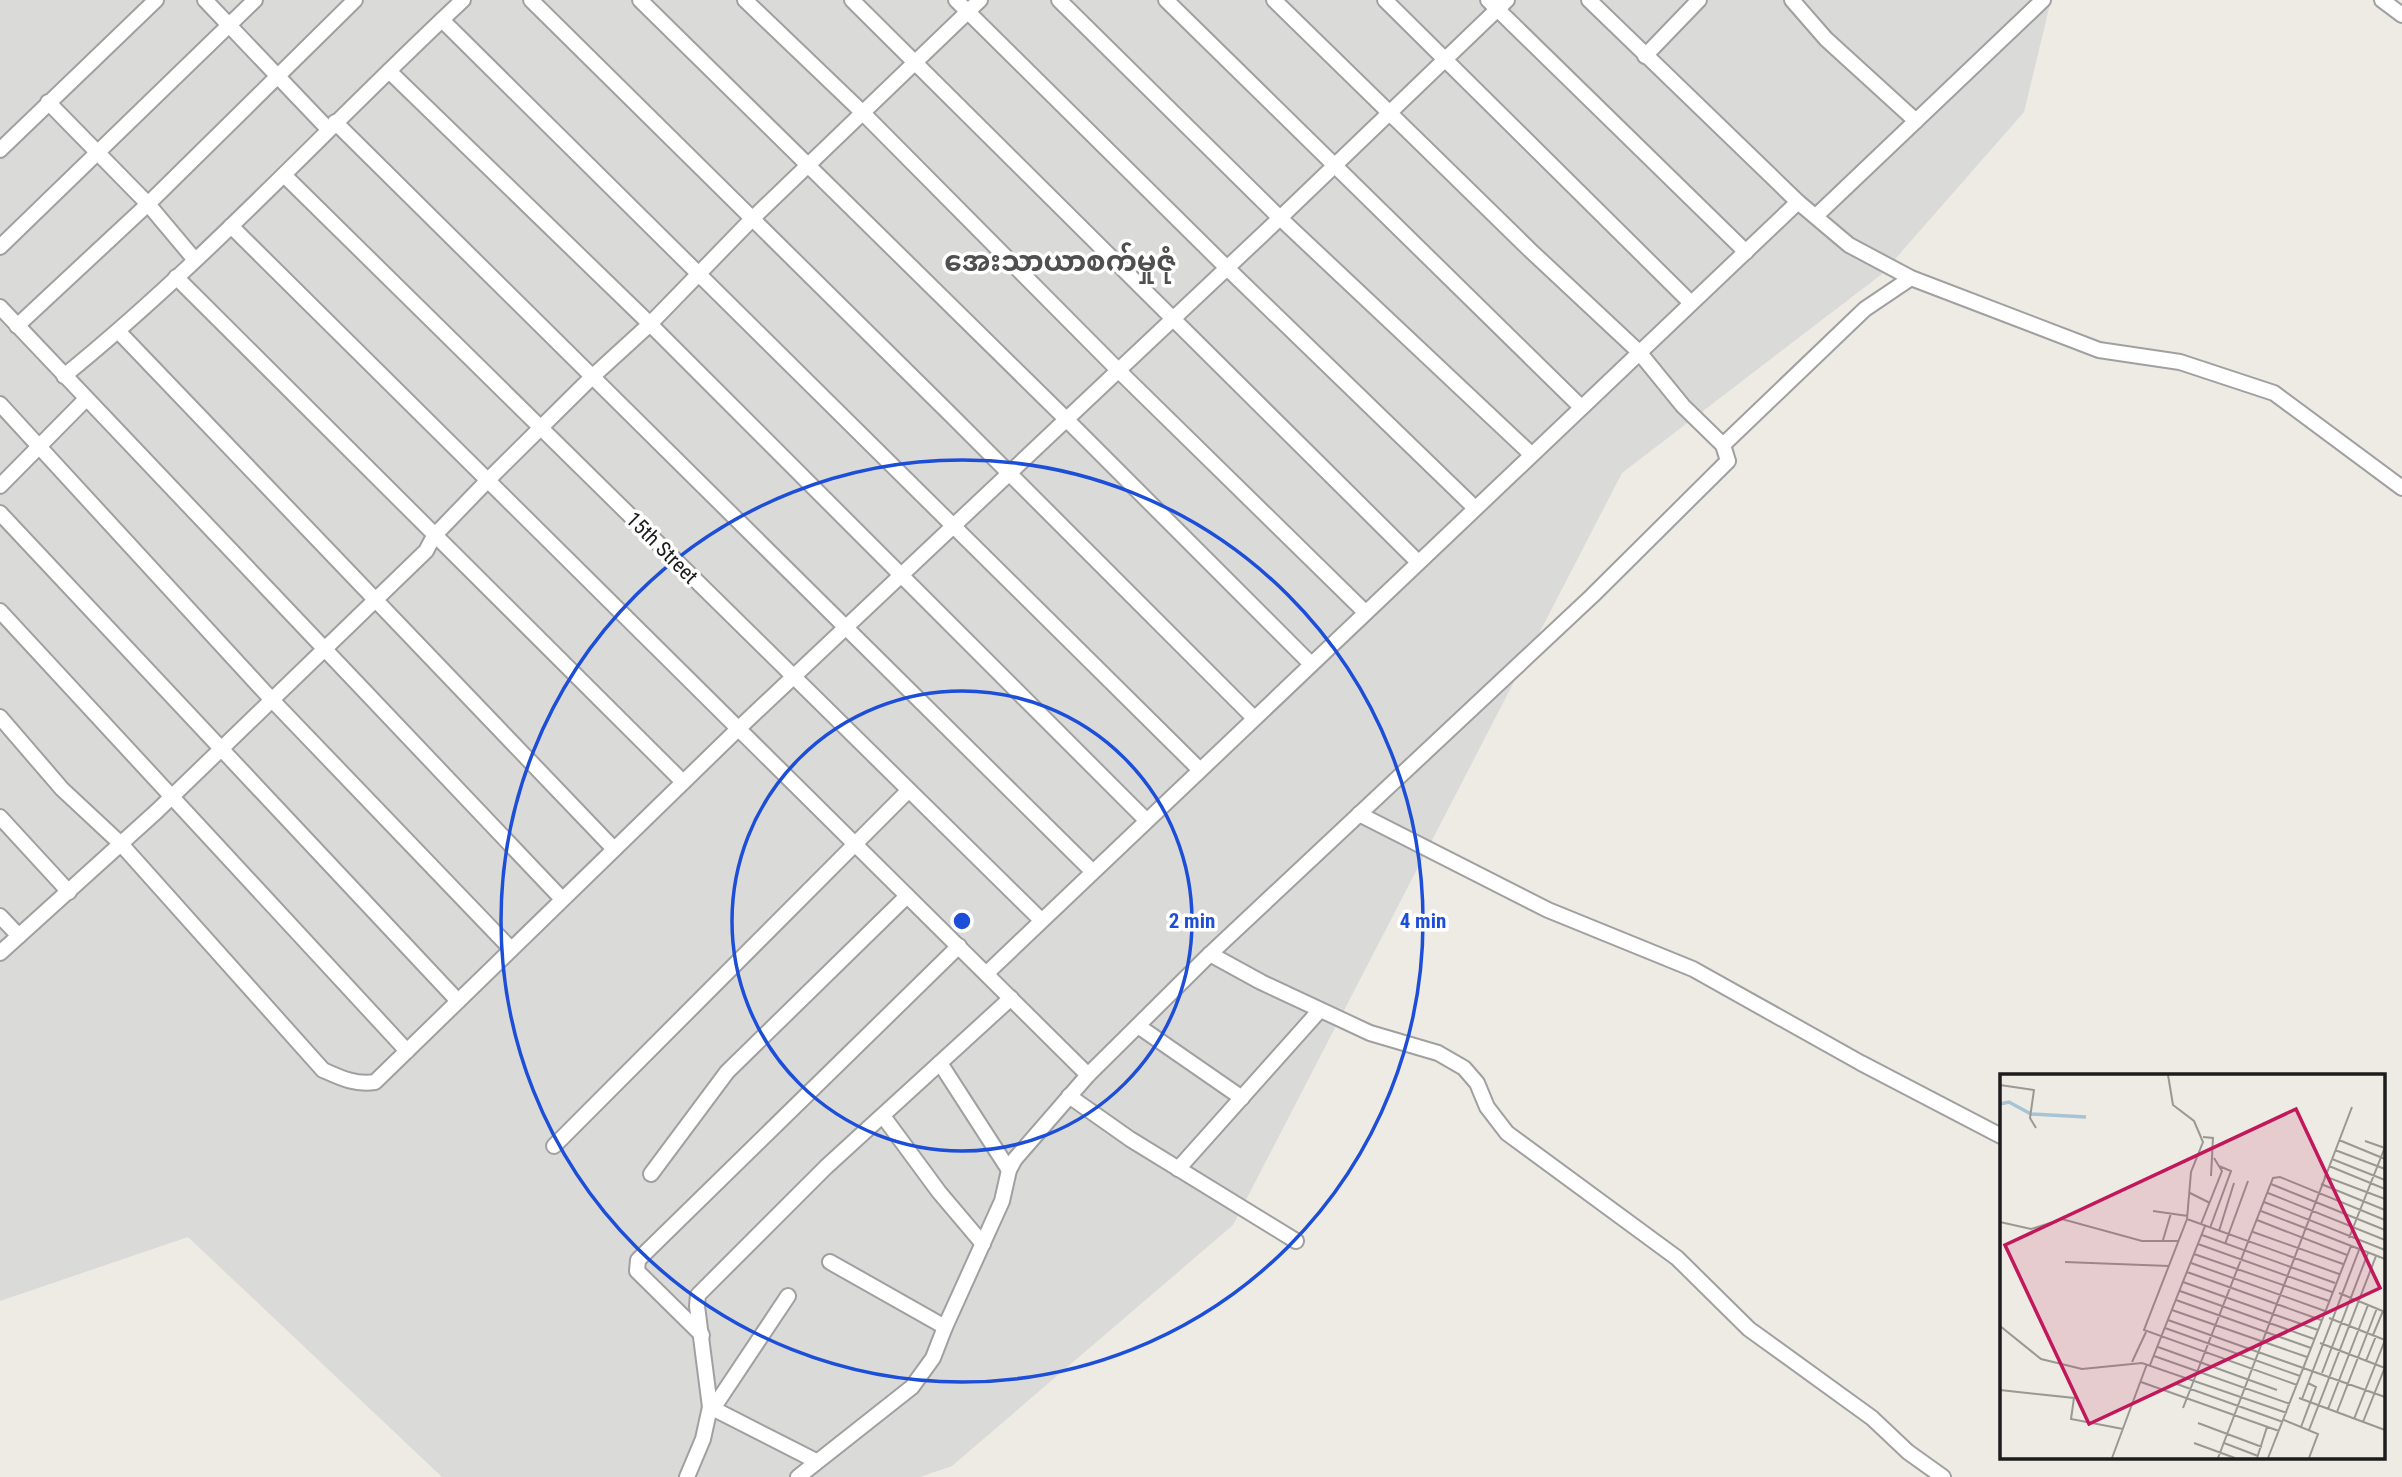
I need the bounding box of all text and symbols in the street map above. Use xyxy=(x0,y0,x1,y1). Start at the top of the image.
district label: အေးသာယာစက်မှုဇုံ xyxy=(944,242,1176,284)
street label: 15th Street xyxy=(621,507,703,589)
centre of rings xyxy=(950,909,974,933)
text: 2 min xyxy=(1169,909,1215,933)
text: 4 min xyxy=(1400,909,1446,933)
inset map xyxy=(2000,1074,2384,1460)

